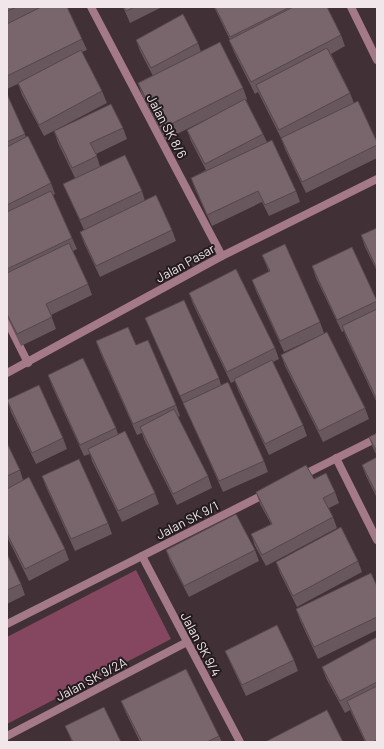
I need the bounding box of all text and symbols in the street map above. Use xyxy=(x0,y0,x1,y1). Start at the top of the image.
street label: Jalan SK 8/6 xyxy=(143,91,191,161)
street label: Jalan Pasar xyxy=(153,240,218,286)
street label: Jalan SK 9/1 xyxy=(153,497,221,543)
street label: Jalan SK 9/4 xyxy=(177,609,225,679)
street label: Jalan SK 9/2A xyxy=(53,653,129,704)

